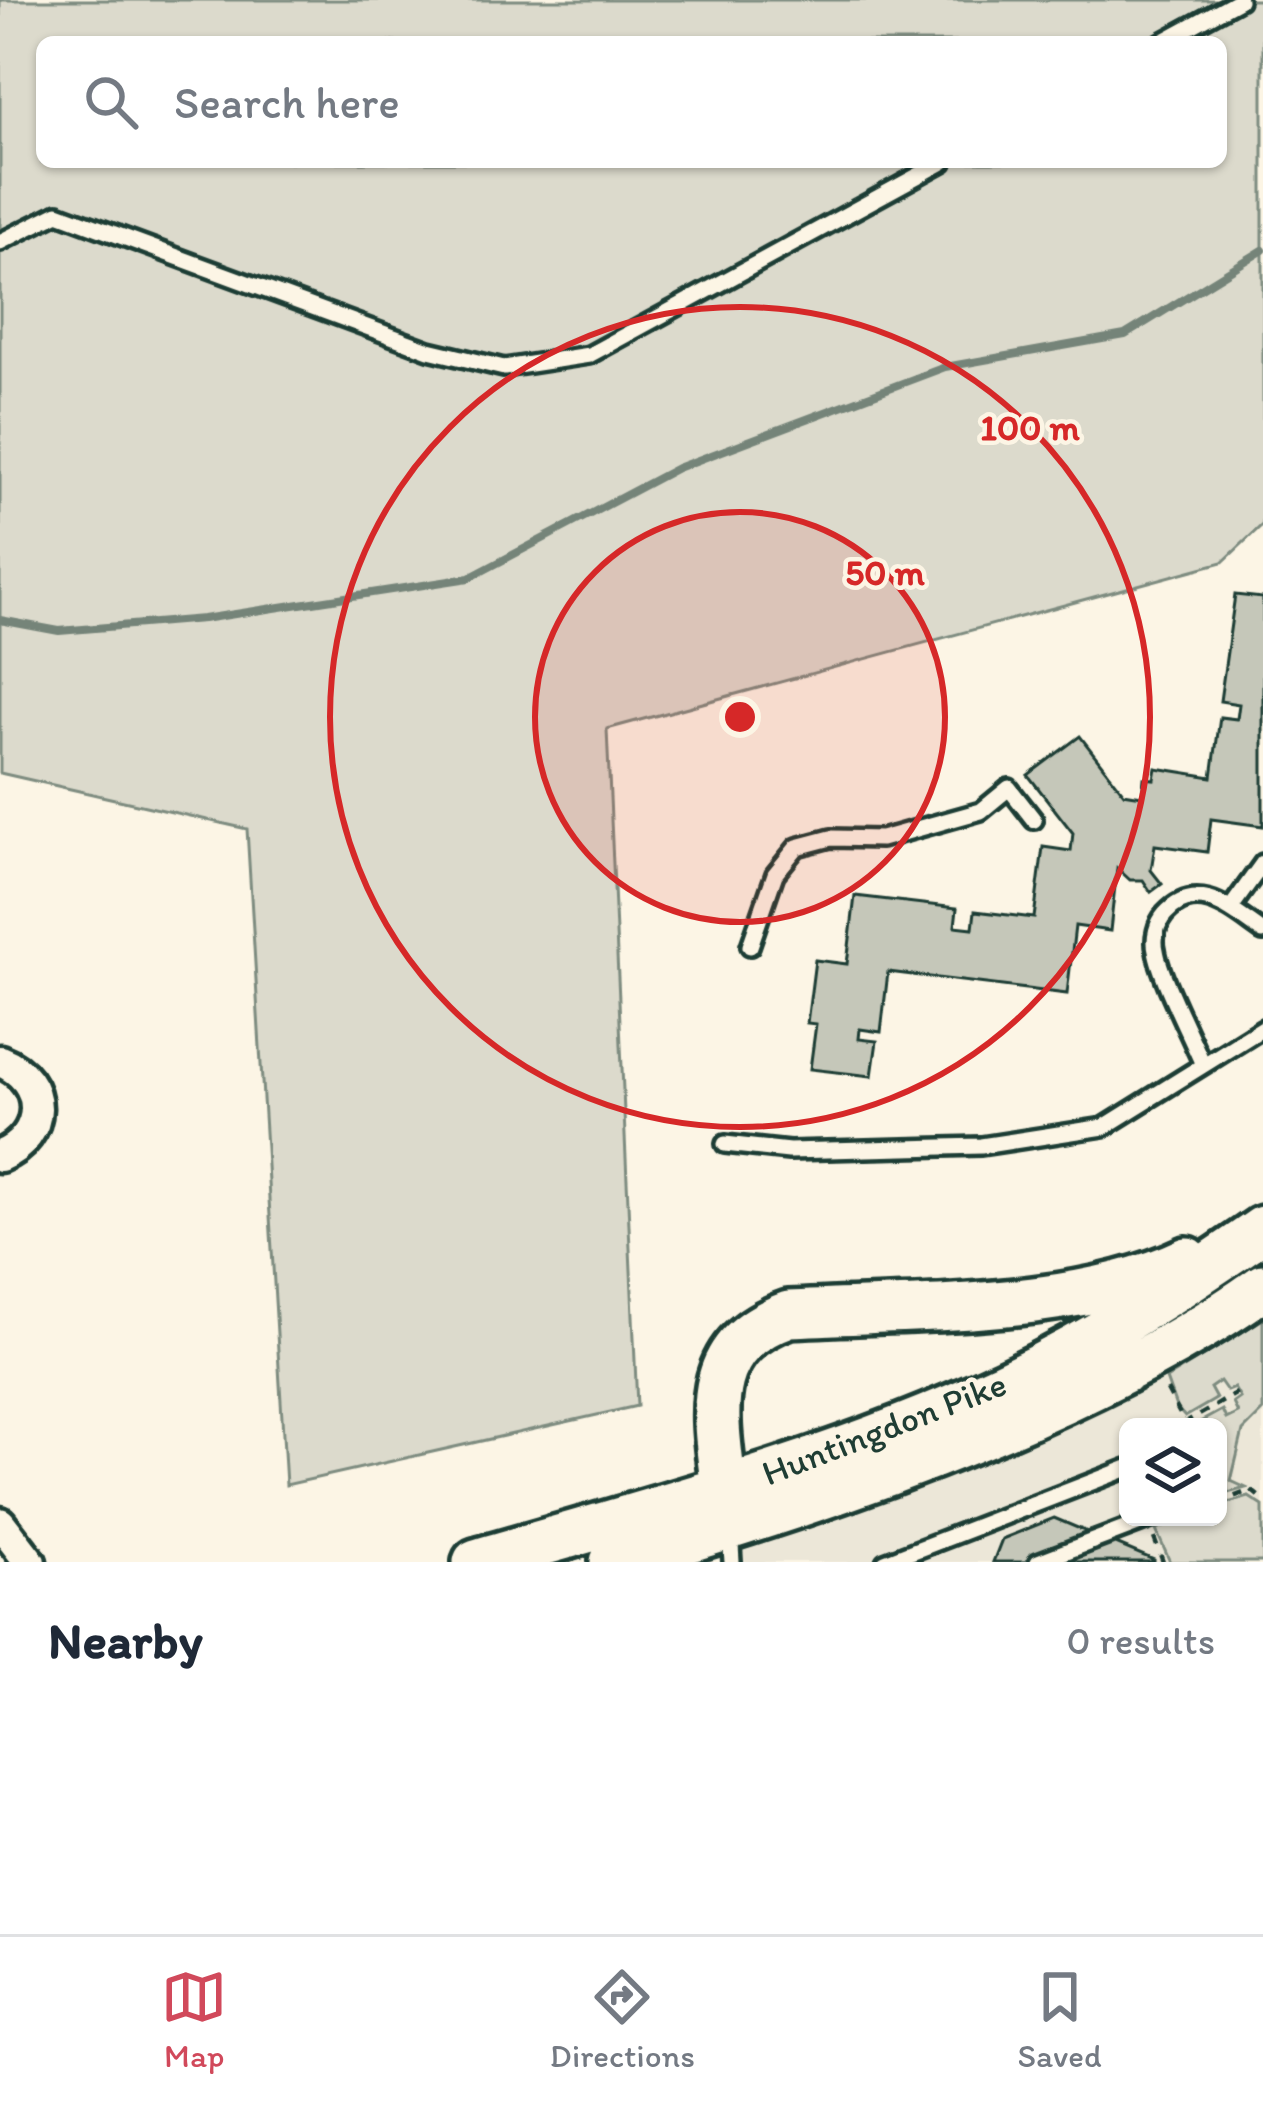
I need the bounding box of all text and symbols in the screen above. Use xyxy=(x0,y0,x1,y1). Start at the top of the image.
search box xyxy=(36,36,1227,168)
icon: search xyxy=(78,69,144,135)
text: Search here xyxy=(174,75,400,129)
text: 100 m xyxy=(980,406,1080,449)
text: 50 m xyxy=(845,551,925,594)
centre of rings xyxy=(719,696,761,738)
street label: Huntingdon Pike xyxy=(756,1362,1012,1494)
map controls xyxy=(1119,1418,1227,1526)
button: layers xyxy=(1119,1418,1227,1526)
text: Nearby xyxy=(48,1610,203,1671)
text: 0 results xyxy=(1066,1617,1215,1664)
tab: Map xyxy=(161,1964,227,2075)
tab: Directions xyxy=(550,1964,695,2075)
tab: Saved xyxy=(1018,1964,1102,2075)

